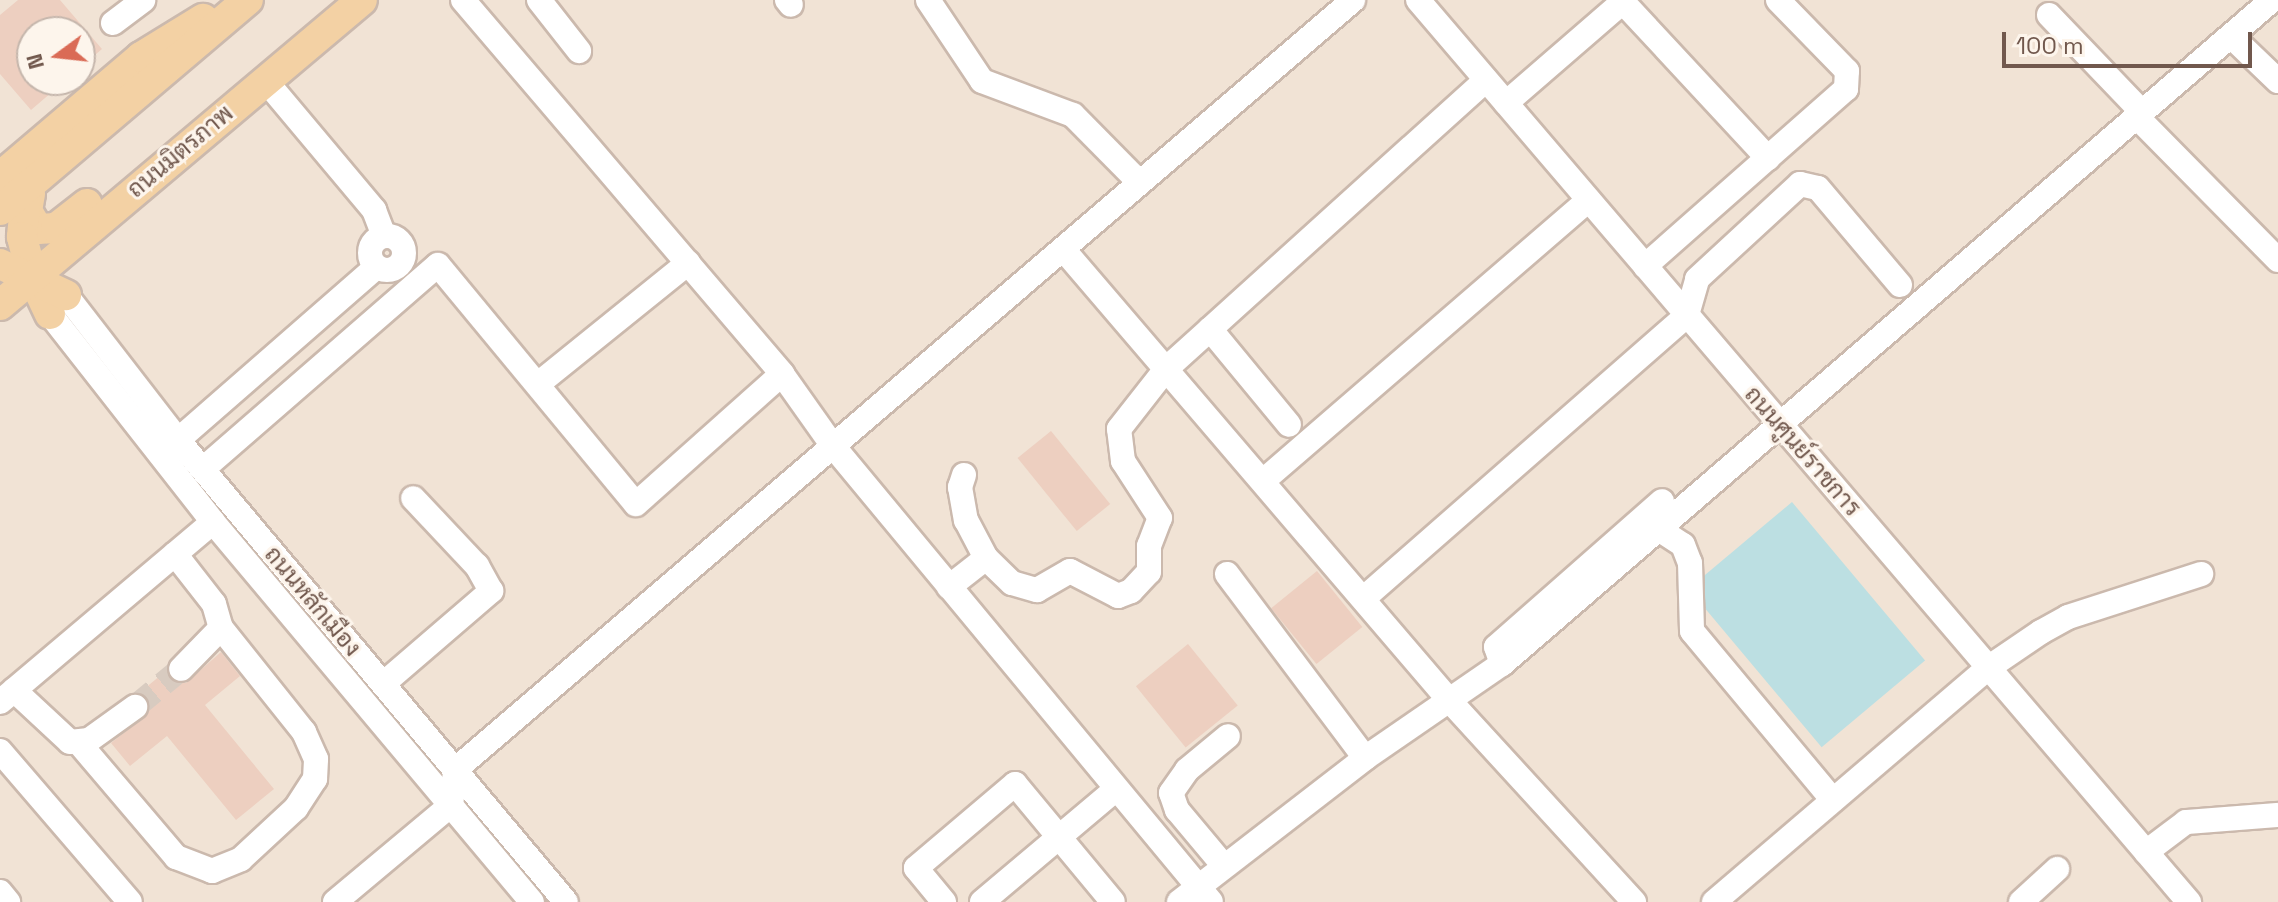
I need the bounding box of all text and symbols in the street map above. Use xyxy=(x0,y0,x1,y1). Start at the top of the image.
north arrow xyxy=(16,16,96,96)
scale bar xyxy=(2006,16,2256,66)
text: 100 m xyxy=(2016,30,2084,61)
text: N xyxy=(19,51,50,72)
street label: ถนนมิตรภาพ xyxy=(121,98,239,204)
street label: ถนนศูนย์ราชการ xyxy=(1739,380,1867,522)
street label: ถนนหลักเมือง xyxy=(259,540,367,662)

